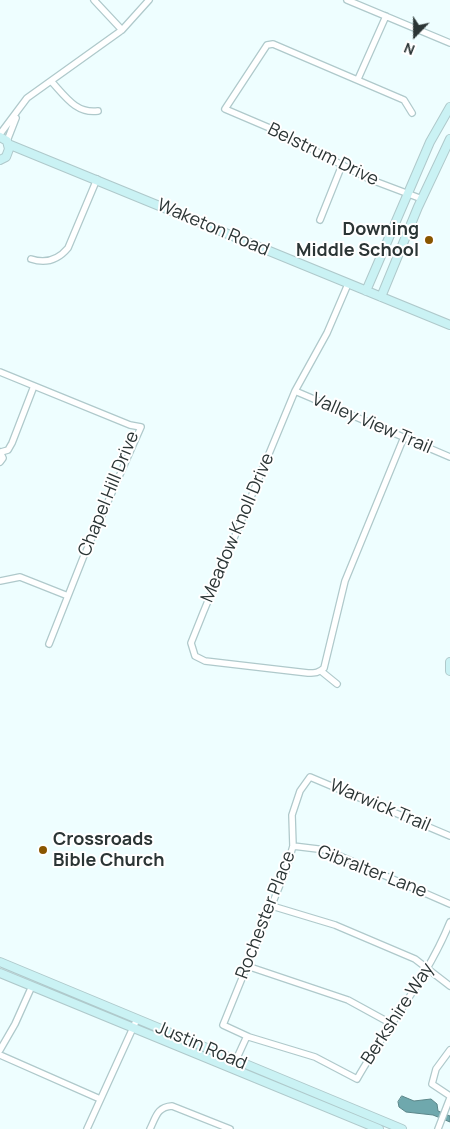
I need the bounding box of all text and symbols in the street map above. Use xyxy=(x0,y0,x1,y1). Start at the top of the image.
north arrow xyxy=(390,10,440,60)
text: N xyxy=(401,39,417,60)
street label: Belstrum Drive xyxy=(264,119,382,191)
street label: Waketon Road xyxy=(154,195,272,261)
place label: Downing Middle School xyxy=(296,219,419,262)
marker: Downing Middle School xyxy=(423,234,435,246)
street label: Valley View Trail xyxy=(309,389,435,459)
street label: Chapel Hill Drive xyxy=(74,428,144,560)
street label: Meadow Knoll Drive xyxy=(197,450,279,606)
street label: Warwick Trail xyxy=(326,775,434,837)
place label: Crossroads Bible Church xyxy=(53,829,164,872)
street label: Gibralter Lane xyxy=(314,841,430,903)
marker: Crossroads Bible Church xyxy=(37,844,49,856)
street label: Rochester Place xyxy=(232,848,300,982)
street label: Berkshire Way xyxy=(357,959,439,1069)
street label: Justin Road xyxy=(152,1017,250,1075)

